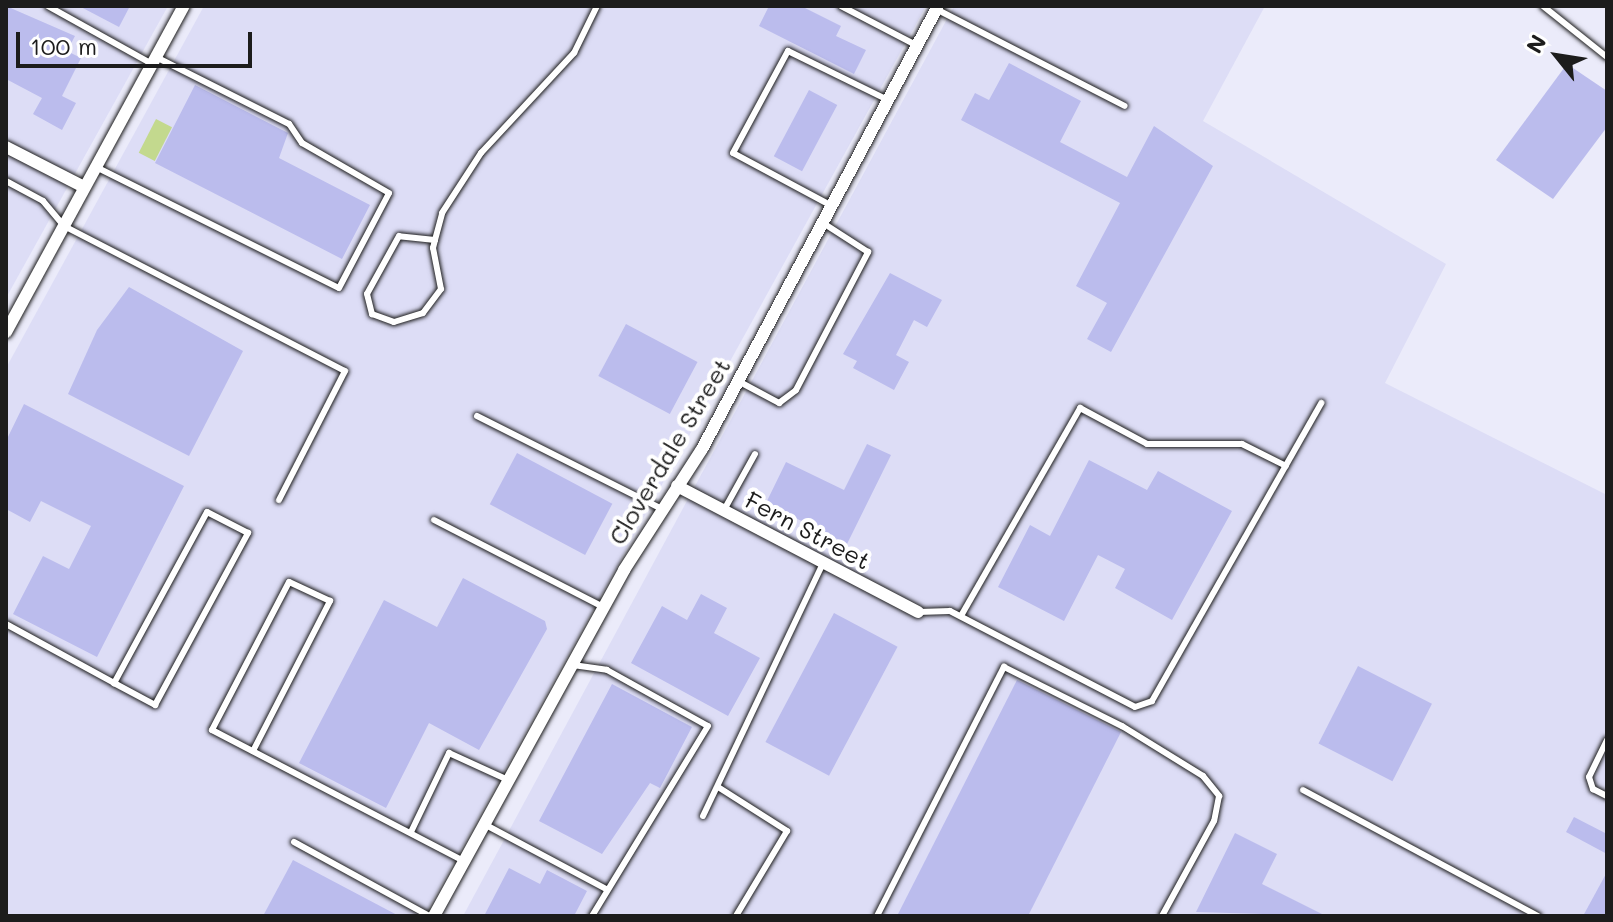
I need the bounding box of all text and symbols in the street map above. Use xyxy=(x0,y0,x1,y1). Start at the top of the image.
scale bar xyxy=(20,16,256,66)
north arrow xyxy=(1517,16,1597,96)
text: N xyxy=(1519,29,1553,58)
text: 100 m xyxy=(30,30,97,61)
street label: Cloverdale Street xyxy=(602,353,736,549)
street label: Fern Street xyxy=(740,485,876,575)

